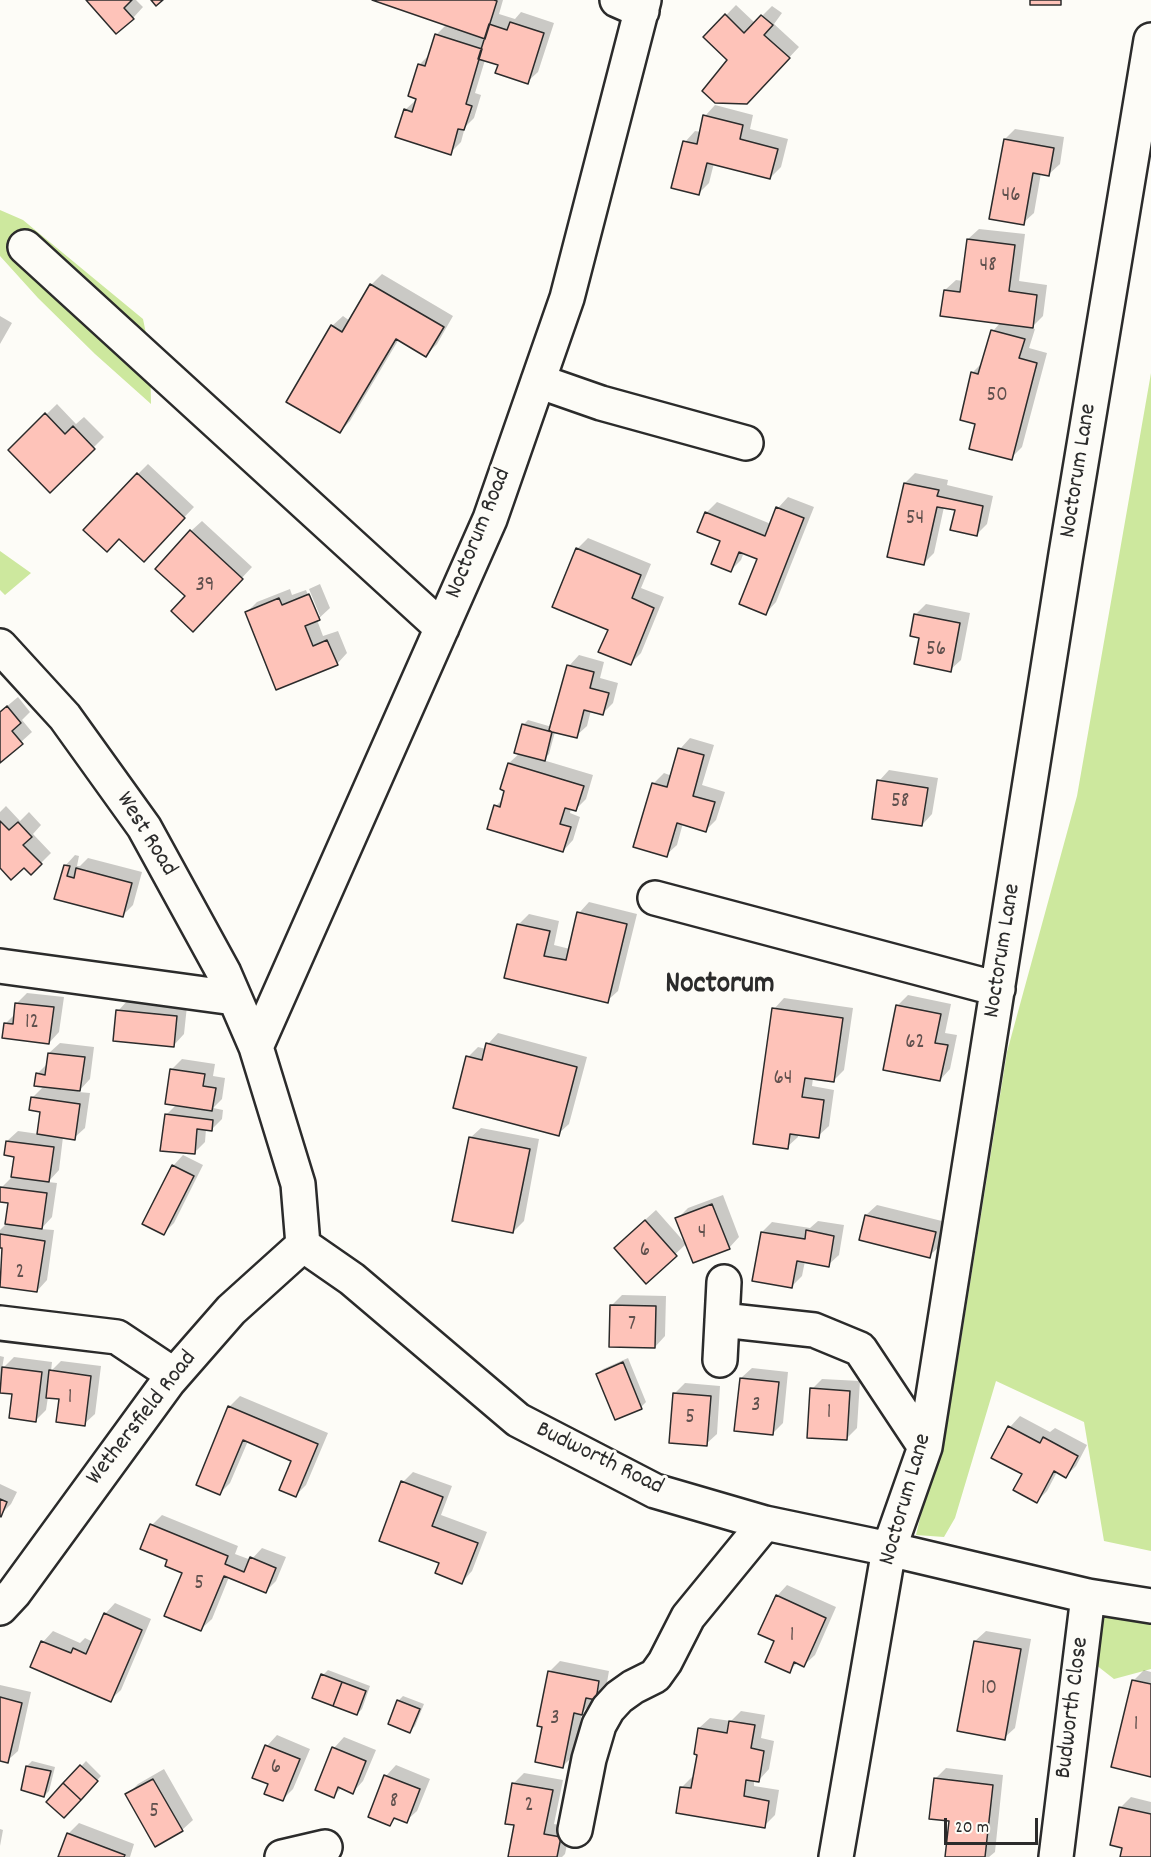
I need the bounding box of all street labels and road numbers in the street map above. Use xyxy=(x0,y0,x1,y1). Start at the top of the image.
street label: Noctorum Lane xyxy=(1055,402,1105,540)
street label: Noctorum Road xyxy=(441,465,519,603)
street label: West Road xyxy=(108,788,182,882)
street label: Noctorum Lane xyxy=(979,882,1029,1020)
street label: Wethersfield Road xyxy=(82,1346,204,1492)
street label: Budworth Road xyxy=(531,1417,667,1503)
street label: Noctorum Lane xyxy=(874,1431,940,1569)
street label: Budworth Close xyxy=(1051,1636,1097,1780)

